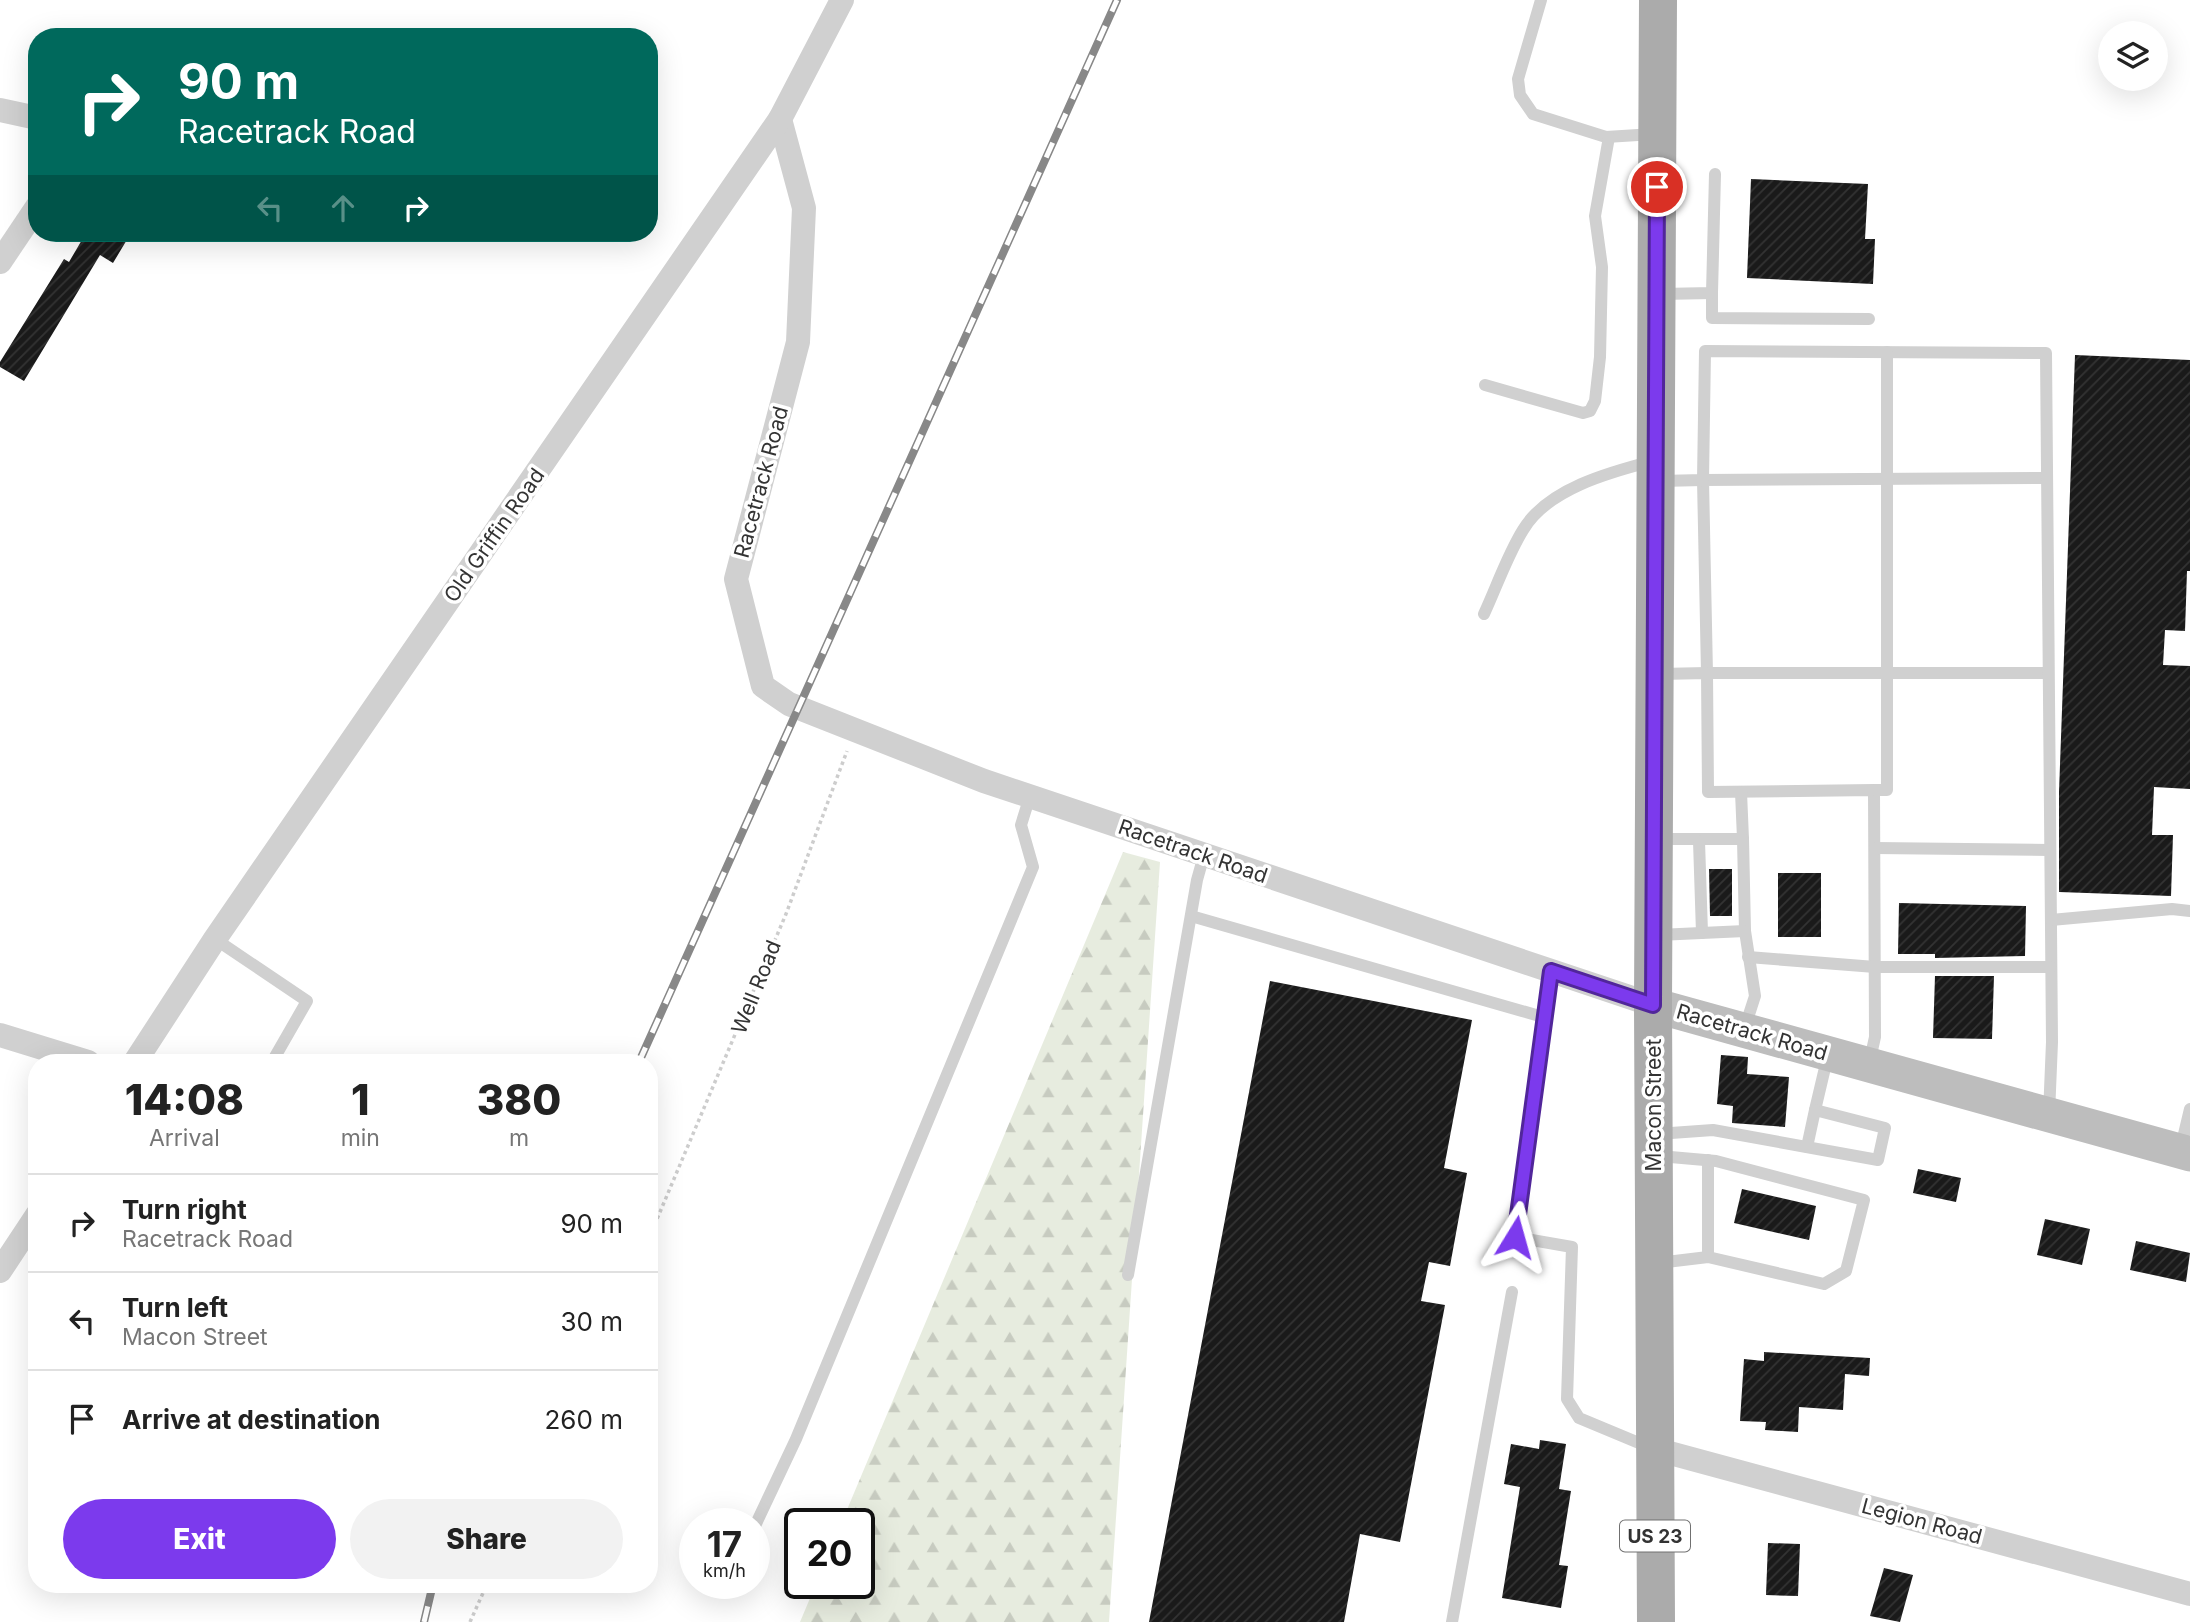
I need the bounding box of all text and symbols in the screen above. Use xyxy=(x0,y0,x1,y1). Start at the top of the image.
map controls xyxy=(2098,21,2168,91)
button: layers xyxy=(2098,21,2168,91)
text: 90 m xyxy=(178,52,299,111)
icon: right xyxy=(63,56,154,147)
text: Racetrack Road xyxy=(178,112,416,151)
pin xyxy=(1627,157,1687,217)
icon: arrive xyxy=(1638,168,1676,206)
icon: left xyxy=(251,189,289,227)
icon: ahead xyxy=(324,189,362,227)
icon: right xyxy=(397,189,435,227)
street label: Racetrack Road xyxy=(729,403,793,561)
street label: Old Griffin Road xyxy=(439,463,549,607)
street label: Racetrack Road xyxy=(1115,814,1271,888)
street label: Well Road xyxy=(726,937,786,1037)
street label: Racetrack Road xyxy=(1674,998,1830,1066)
street label: Macon Street xyxy=(1641,1038,1666,1171)
text: 14:08 xyxy=(125,1074,244,1125)
text: 1 xyxy=(351,1074,370,1125)
text: 380 xyxy=(477,1074,561,1125)
text: Arrival xyxy=(149,1124,220,1152)
text: min xyxy=(341,1124,380,1152)
text: m xyxy=(509,1124,529,1152)
text: Turn right xyxy=(122,1194,247,1225)
position arrow xyxy=(1478,1200,1552,1274)
icon: right xyxy=(63,1204,101,1242)
text: 90 m xyxy=(560,1208,623,1239)
text: Racetrack Road xyxy=(122,1225,293,1253)
text: Turn left xyxy=(122,1292,228,1323)
icon: left xyxy=(63,1302,101,1340)
text: 30 m xyxy=(560,1306,623,1337)
text: Macon Street xyxy=(122,1323,268,1351)
icon: arrive xyxy=(63,1400,101,1438)
text: Arrive at destination xyxy=(122,1404,381,1435)
text: 260 m xyxy=(545,1404,623,1435)
street label: Legion Road xyxy=(1859,1493,1985,1549)
button: Exit xyxy=(63,1499,336,1579)
button: Share xyxy=(350,1499,623,1579)
speed limit sign: 20 xyxy=(784,1508,875,1599)
road number: US 23 xyxy=(1620,1520,1690,1552)
text: 17 xyxy=(707,1523,742,1565)
text: km/h xyxy=(703,1560,746,1581)

